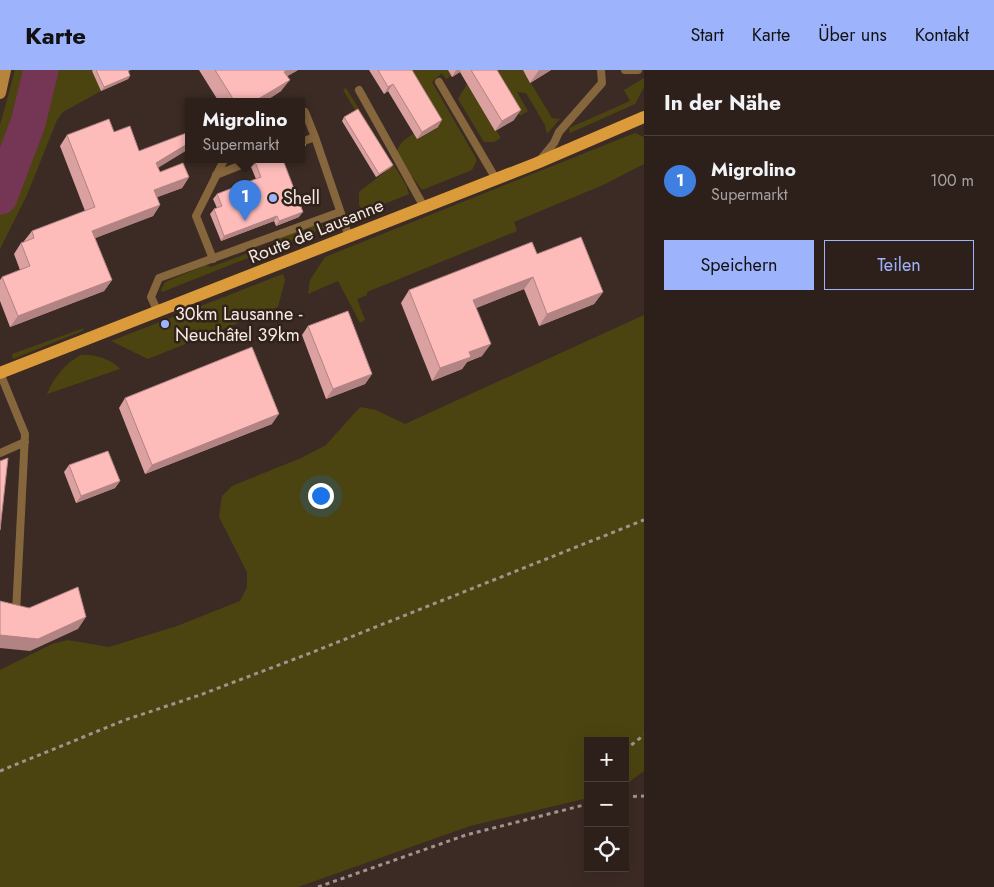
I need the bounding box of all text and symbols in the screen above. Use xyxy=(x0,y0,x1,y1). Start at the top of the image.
text: Karte xyxy=(25,18,86,53)
text: Start xyxy=(690,22,724,48)
text: Karte xyxy=(752,22,790,48)
text: Über uns xyxy=(818,22,887,48)
text: Kontakt xyxy=(915,22,969,48)
text: In der Nähe xyxy=(664,88,781,118)
popup xyxy=(185,98,305,163)
text: Migrolino xyxy=(202,106,288,133)
text: Supermarkt xyxy=(202,133,279,156)
text: Migrolino xyxy=(711,156,796,183)
text: 1 xyxy=(676,169,684,192)
text: 100 m xyxy=(930,169,974,192)
pin: 1 xyxy=(229,180,261,221)
text: Supermarkt xyxy=(711,183,788,206)
place label: Shell xyxy=(283,185,320,211)
street label: Route de Lausanne xyxy=(245,192,387,270)
marker: Shell xyxy=(267,192,279,204)
button: Speichern xyxy=(664,240,814,290)
button: Teilen xyxy=(824,240,974,290)
place label: 30km Lausanne - Neuchâtel 39km xyxy=(175,301,303,348)
marker: 30km Lausanne - Neuchâtel 39km xyxy=(159,318,171,330)
your location xyxy=(308,483,334,509)
map controls xyxy=(584,737,629,872)
button: + xyxy=(584,737,629,782)
button: − xyxy=(584,782,629,827)
button: locate xyxy=(584,827,629,872)

